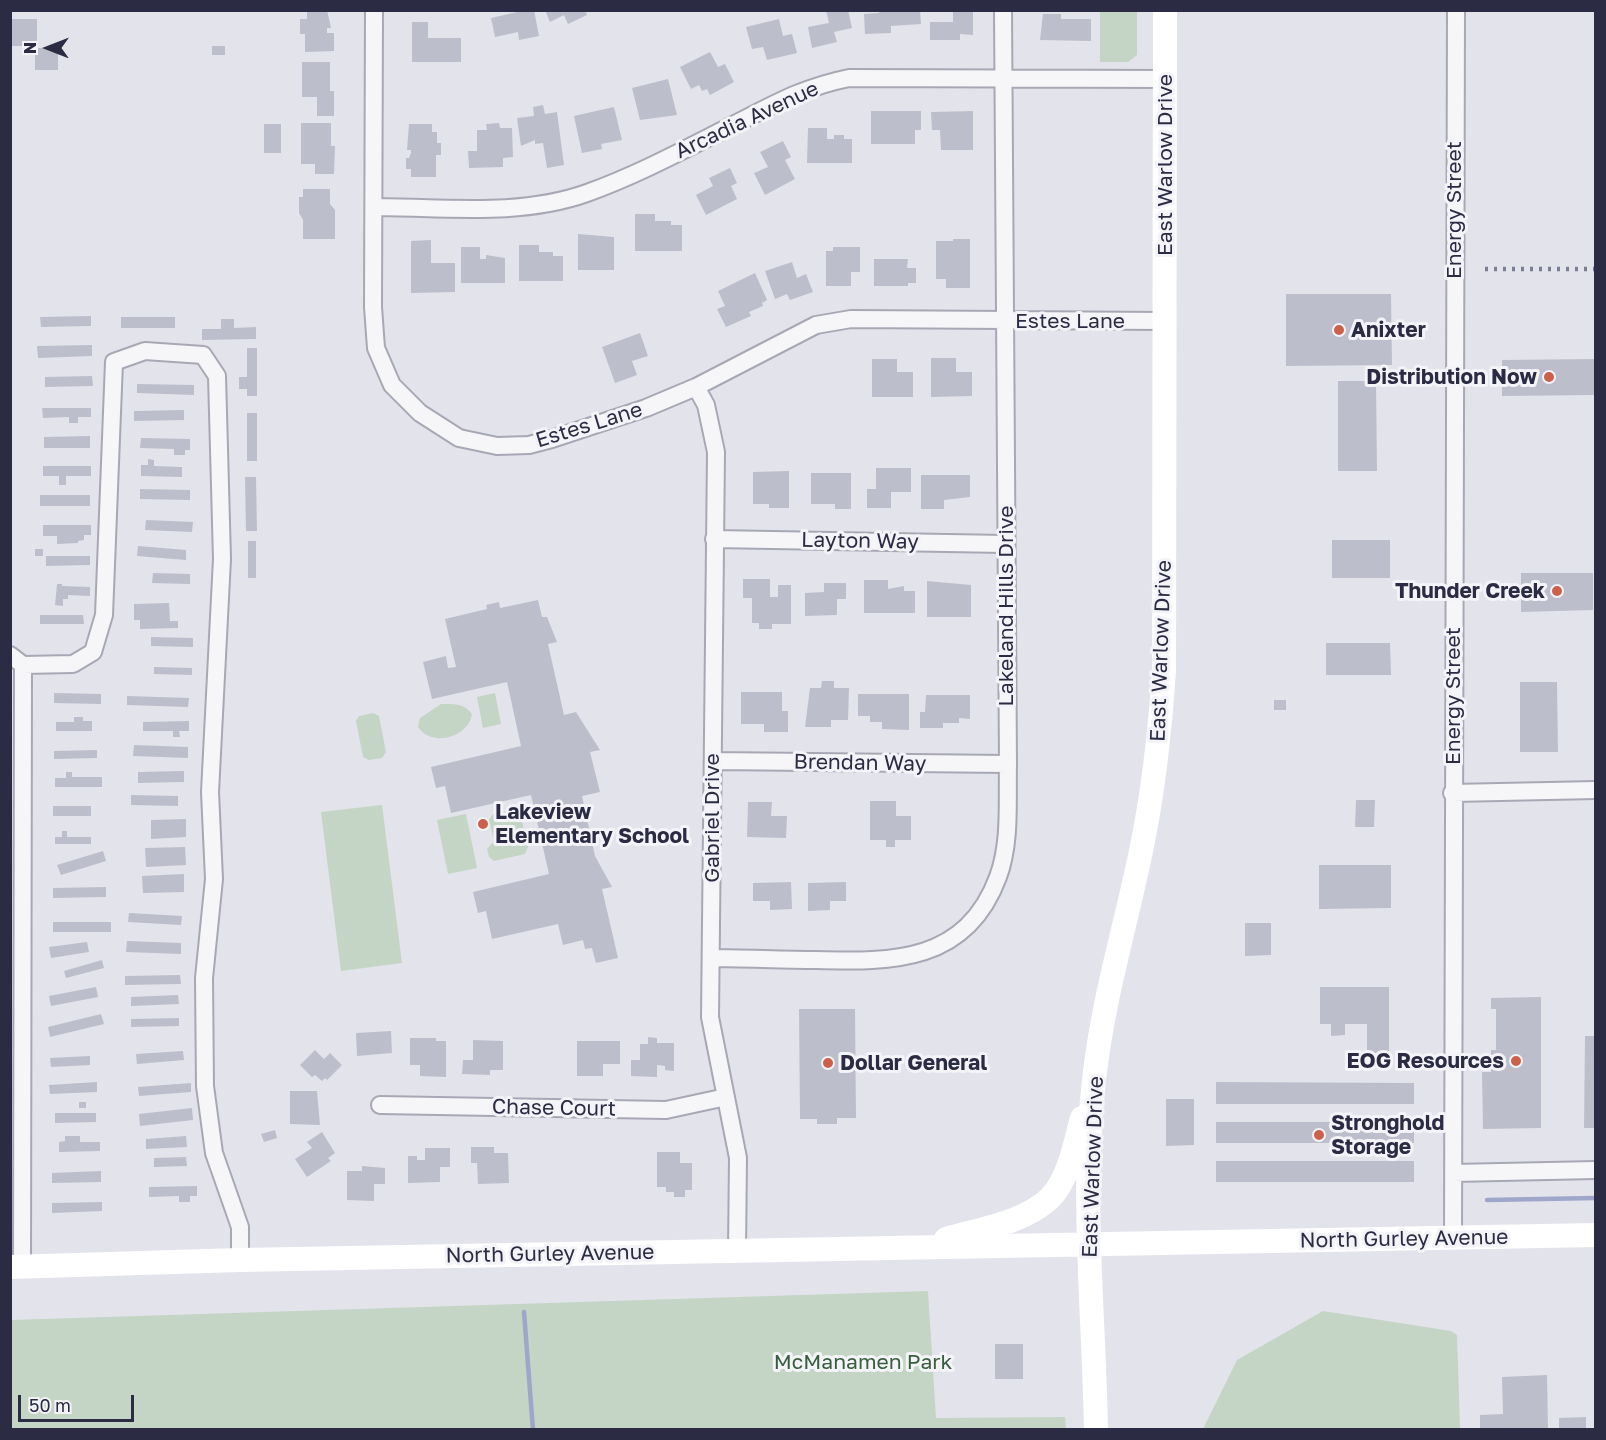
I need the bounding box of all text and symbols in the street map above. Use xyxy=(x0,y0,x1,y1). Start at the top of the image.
north arrow xyxy=(18,18,78,78)
text: N xyxy=(20,42,40,54)
street label: East Warlow Drive xyxy=(1152,74,1178,256)
street label: Arcadia Avenue xyxy=(671,76,823,164)
street label: Energy Street xyxy=(1441,141,1467,279)
street label: Estes Lane xyxy=(1015,308,1125,334)
place label: Anixter xyxy=(1351,317,1426,343)
marker: Anixter xyxy=(1332,323,1346,337)
place label: Distribution Now xyxy=(1366,364,1537,390)
marker: Distribution Now xyxy=(1542,370,1556,384)
street label: Estes Lane xyxy=(533,397,645,453)
street label: Lakeland Hills Drive xyxy=(993,506,1019,706)
street label: Layton Way xyxy=(801,527,919,555)
street label: East Warlow Drive xyxy=(1145,560,1177,742)
place label: Thunder Creek xyxy=(1395,578,1545,604)
marker: Thunder Creek xyxy=(1550,584,1564,598)
street label: Energy Street xyxy=(1440,627,1466,765)
street label: Brendan Way xyxy=(793,749,927,777)
street label: Gabriel Drive xyxy=(699,753,725,883)
place label: Lakeview Elementary School xyxy=(495,799,689,849)
marker: Lakeview Elementary School xyxy=(476,817,490,831)
place label: EOG Resources xyxy=(1347,1048,1504,1074)
place label: Dollar General xyxy=(840,1050,987,1076)
marker: EOG Resources xyxy=(1509,1054,1523,1068)
marker: Dollar General xyxy=(821,1056,835,1070)
street label: East Warlow Drive xyxy=(1077,1076,1109,1258)
street label: Chase Court xyxy=(492,1094,616,1122)
place label: Stronghold Storage xyxy=(1331,1110,1445,1160)
marker: Stronghold Storage xyxy=(1312,1128,1326,1142)
street label: North Gurley Avenue xyxy=(1299,1225,1509,1253)
street label: North Gurley Avenue xyxy=(445,1240,655,1268)
park label: McManamen Park xyxy=(774,1349,952,1375)
scale bar xyxy=(21,1383,136,1421)
text: 50 m xyxy=(29,1394,71,1416)

